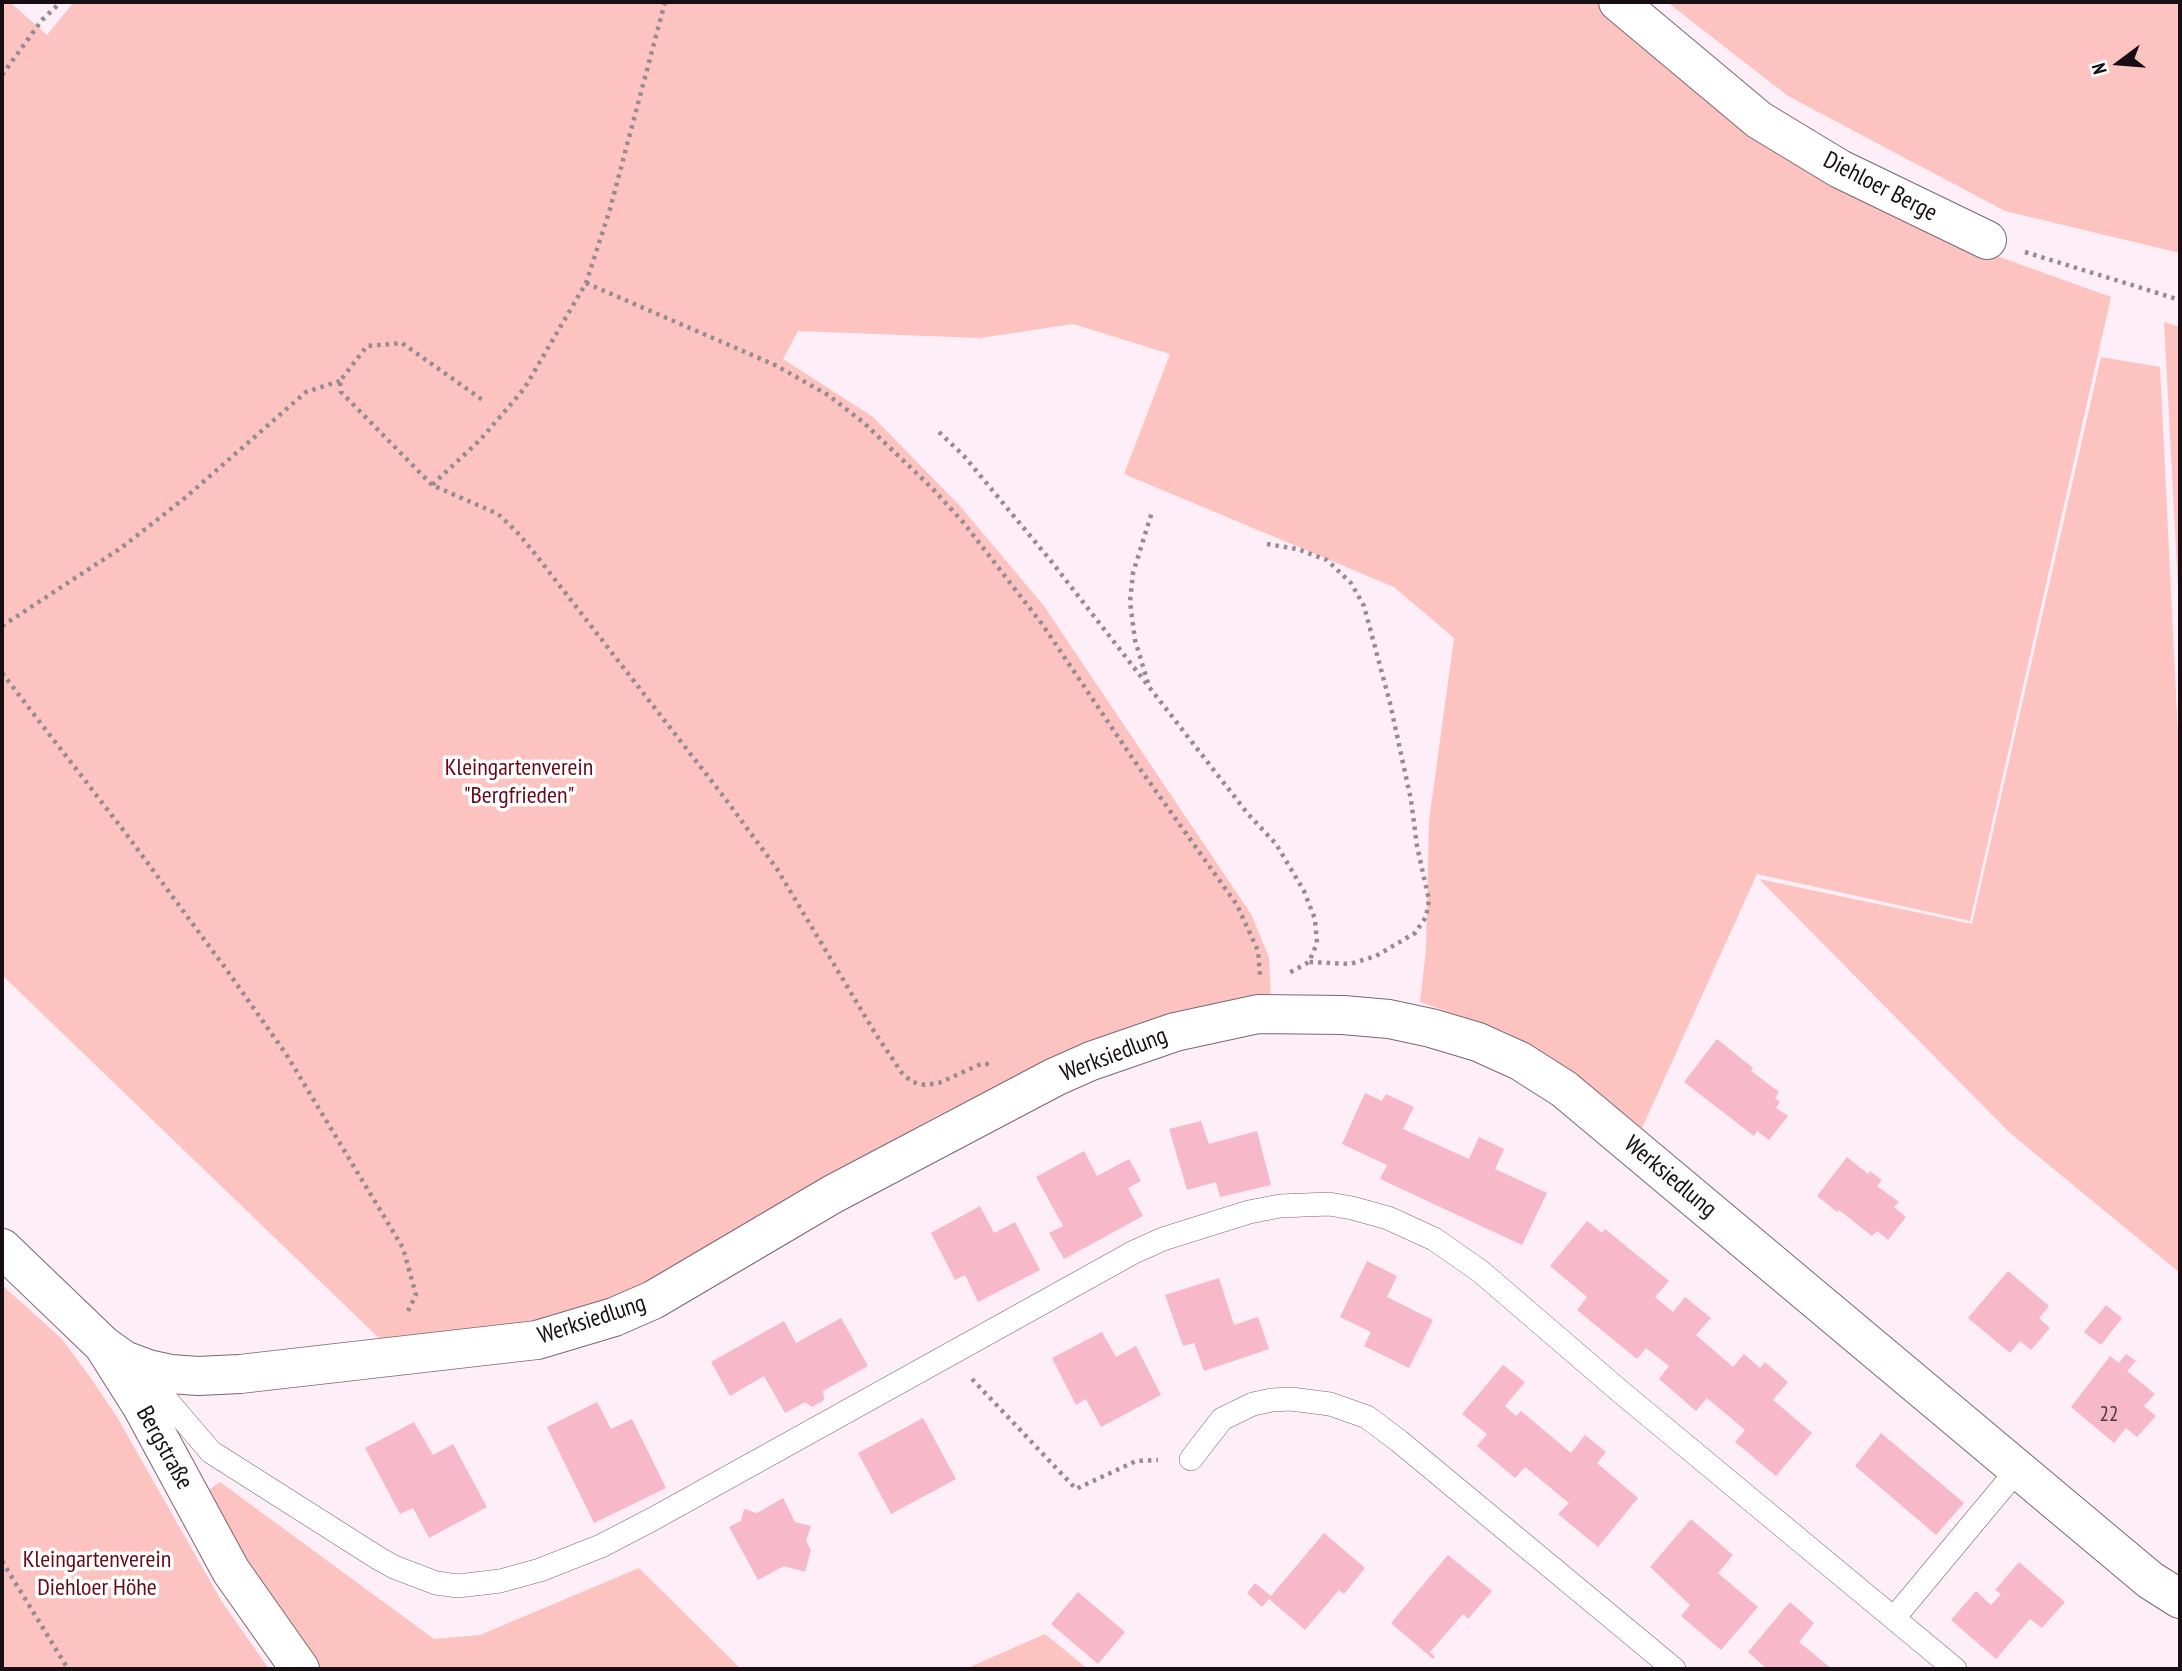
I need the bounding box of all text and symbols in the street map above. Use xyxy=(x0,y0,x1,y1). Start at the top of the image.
north arrow xyxy=(2084,28,2154,98)
text: N xyxy=(2086,61,2112,77)
street label: Diehloer Berge xyxy=(1818,146,1942,228)
park label: Kleingartenverein "Bergfrieden" xyxy=(445,754,593,810)
street label: Werksiedlung xyxy=(1057,1022,1171,1088)
street label: Werksiedlung xyxy=(1618,1130,1722,1224)
street label: Werksiedlung xyxy=(534,1289,650,1351)
street label: Bergstraße xyxy=(129,1401,199,1495)
house number: 22 xyxy=(2100,1402,2118,1428)
park label: Kleingartenverein Diehloer Höhe xyxy=(23,1546,171,1602)

